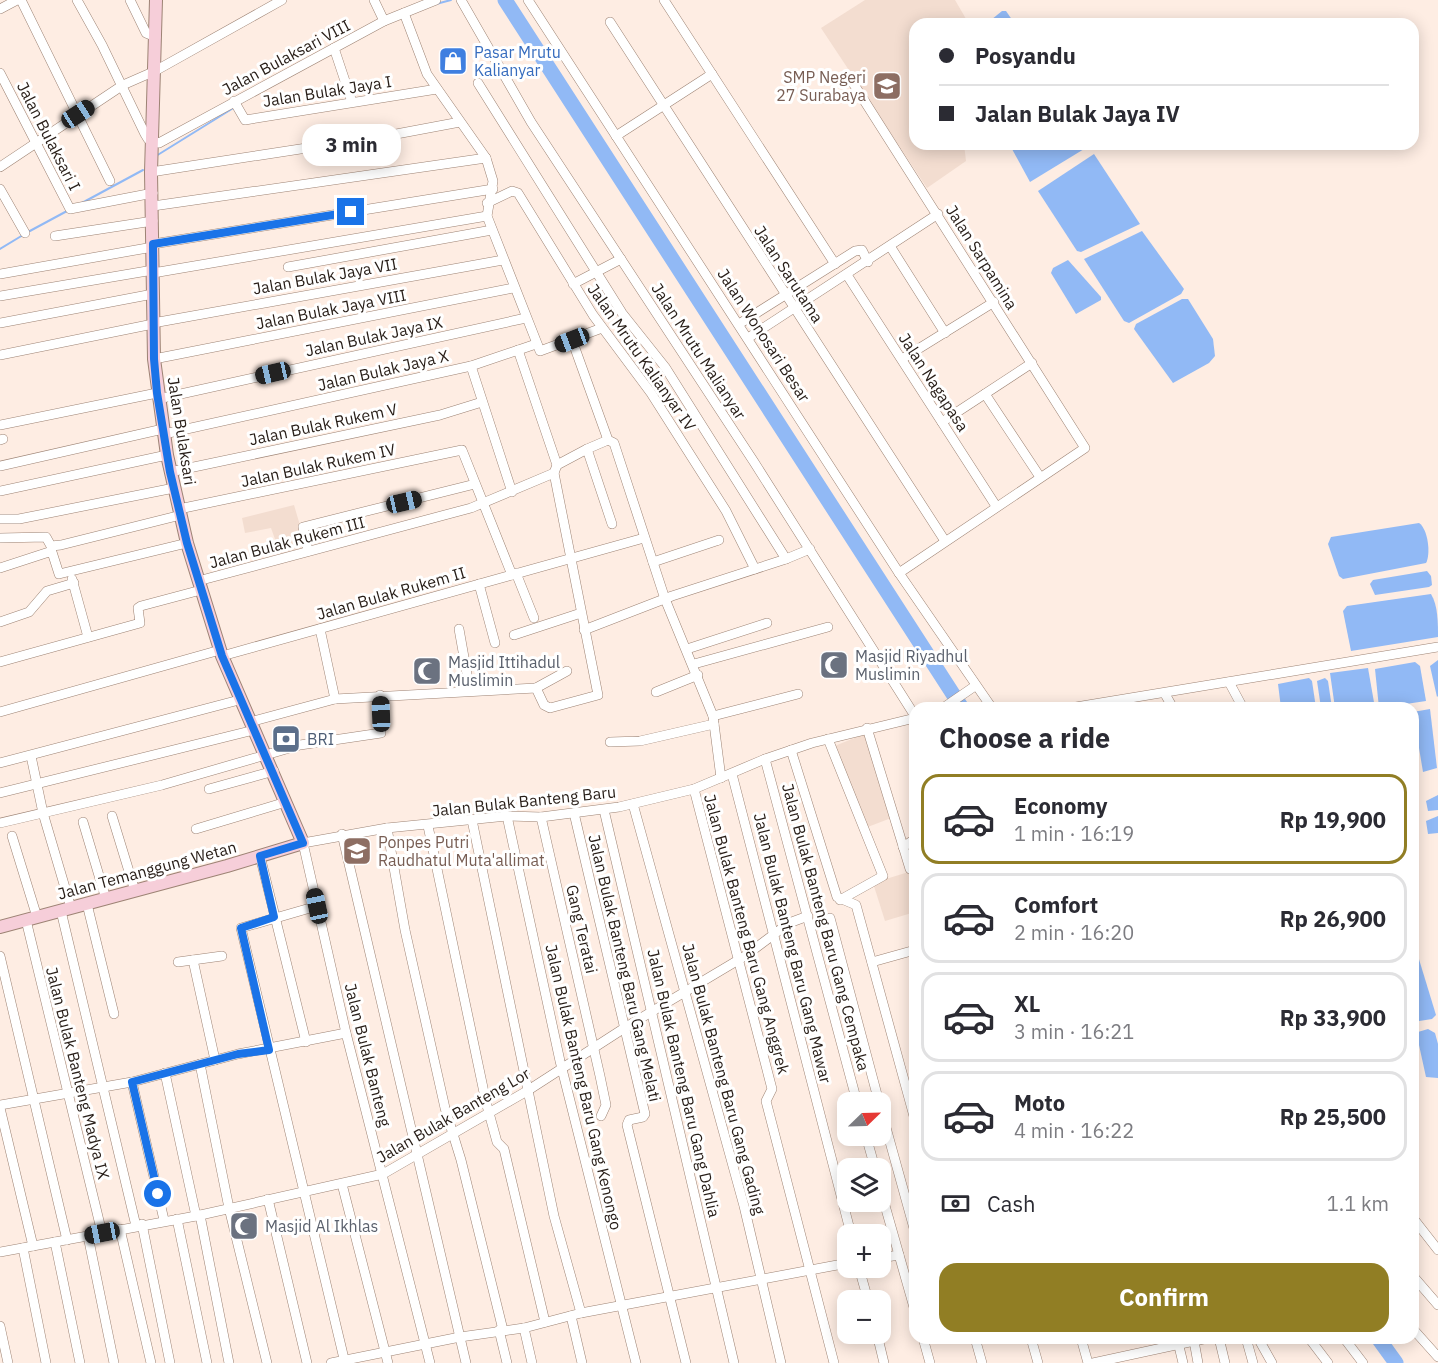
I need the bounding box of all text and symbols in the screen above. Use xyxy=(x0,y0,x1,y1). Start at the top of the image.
street label: Jalan Bulaksari VIII xyxy=(219,15,353,99)
text: Posyandu xyxy=(975,41,1076,70)
place label: Pasar Mrutu Kalianyar xyxy=(474,42,561,80)
shop icon: Pasar Mrutu Kalianyar xyxy=(437,45,469,77)
place label: SMP Negeri 27 Surabaya xyxy=(776,67,866,105)
school or university icon: SMP Negeri 27 Surabaya xyxy=(871,70,903,102)
street label: Jalan Bulak Jaya I xyxy=(261,71,393,111)
street label: Jalan Bulaksari I xyxy=(13,78,85,194)
car xyxy=(58,97,98,131)
text: Jalan Bulak Jaya IV xyxy=(975,99,1180,128)
callout: 3 min xyxy=(302,125,400,167)
text: 3 min xyxy=(325,131,378,158)
route end xyxy=(337,198,364,225)
street label: Jalan Sarpamina xyxy=(942,201,1022,313)
street label: Jalan Sarutama xyxy=(750,222,828,327)
street label: Jalan Bulak Jaya VII xyxy=(251,253,399,299)
street label: Jalan Wonosari Besar xyxy=(713,265,815,406)
street label: Jalan Mrutu Kalianyar IV xyxy=(584,279,701,435)
street label: Jalan Mrutu Malianyar xyxy=(647,279,751,423)
street label: Jalan Bulak Jaya VIII xyxy=(254,285,408,333)
street label: Jalan Bulak Jaya IX xyxy=(303,312,445,360)
car xyxy=(552,325,592,355)
street label: Jalan Nagapasa xyxy=(895,329,974,435)
street label: Jalan Bulak Jaya X xyxy=(316,345,451,395)
car xyxy=(253,360,293,386)
street label: Jalan Bulaksari xyxy=(164,375,200,487)
street label: Jalan Bulak Rukem V xyxy=(247,398,399,449)
street label: Jalan Bulak Rukem IV xyxy=(239,439,397,491)
car xyxy=(384,489,424,515)
street label: Jalan Bulak Rukem III xyxy=(207,512,367,572)
street label: Jalan Bulak Rukem II xyxy=(314,562,468,624)
place label: Masjid Riyadhul Muslimin xyxy=(855,646,968,684)
mosque icon: Masjid Riyadhul Muslimin xyxy=(818,649,850,681)
place label: Masjid Ittihadul Muslimin xyxy=(448,652,560,690)
mosque icon: Masjid Ittihadul Muslimin xyxy=(411,655,443,687)
car xyxy=(371,696,391,732)
text: Choose a ride xyxy=(939,720,1110,755)
bank icon: BRI xyxy=(270,723,302,755)
place label: BRI xyxy=(307,729,334,749)
street label: Jalan Bulak Banteng Baru xyxy=(431,781,617,821)
street label: Jalan Bulak Banteng Baru Gang Cempaka xyxy=(778,781,874,1073)
text: Economy xyxy=(1014,791,1108,820)
street label: Jalan Bulak Banteng Baru Gang Anggrek xyxy=(700,792,794,1077)
icon: car xyxy=(942,792,996,846)
text: Rp 19,900 xyxy=(1280,805,1386,834)
street label: Jalan Bulak Banteng Baru Gang Mawar xyxy=(750,811,836,1085)
text: 1 min · 16:19 xyxy=(1014,820,1134,847)
place label: Ponpes Putri Raudhatul Muta'allimat xyxy=(378,832,545,870)
street label: Jalan Bulak Banteng Baru Gang Melati xyxy=(584,832,666,1104)
school or university icon: Ponpes Putri Raudhatul Muta'allimat xyxy=(341,835,373,867)
street label: Jalan Temanggung Wetan xyxy=(55,836,239,904)
street label: Gang Teratai xyxy=(562,883,602,975)
car xyxy=(304,887,330,925)
text: Comfort xyxy=(1014,890,1098,919)
icon: car xyxy=(942,891,996,945)
text: Rp 26,900 xyxy=(1280,904,1386,933)
text: 2 min · 16:20 xyxy=(1014,919,1134,946)
street label: Jalan Bulak Banteng Baru Gang Gading xyxy=(678,941,770,1217)
street label: Jalan Bulak Banteng Baru Gang Kenongo xyxy=(541,942,627,1232)
street label: Jalan Bulak Banteng Baru Gang Dahlia xyxy=(643,947,725,1220)
street label: Jalan Bulak Banteng Madya IX xyxy=(42,965,114,1181)
street label: Jalan Bulak Banteng xyxy=(341,981,396,1129)
text: XL xyxy=(1014,989,1040,1018)
icon: car xyxy=(942,990,996,1044)
text: Rp 33,900 xyxy=(1280,1003,1386,1032)
text: 3 min · 16:21 xyxy=(1014,1018,1134,1045)
street label: Jalan Bulak Banteng Lor xyxy=(373,1063,533,1167)
text: Moto xyxy=(1014,1088,1065,1117)
icon: car xyxy=(942,1089,996,1143)
north arrow xyxy=(837,1092,891,1146)
map controls xyxy=(837,1092,891,1344)
text: Rp 25,500 xyxy=(1280,1102,1386,1131)
text: 4 min · 16:22 xyxy=(1014,1117,1134,1144)
button: layers xyxy=(837,1158,891,1212)
route start xyxy=(144,1180,171,1207)
icon: cash xyxy=(939,1187,972,1220)
text: Cash xyxy=(987,1189,1036,1218)
text: 1.1 km xyxy=(1327,1190,1389,1217)
mosque icon: Masjid Al Ikhlas xyxy=(228,1210,260,1242)
place label: Masjid Al Ikhlas xyxy=(265,1216,378,1236)
car xyxy=(83,1221,121,1245)
button: + xyxy=(837,1224,891,1278)
button: Confirm xyxy=(939,1263,1389,1332)
button: − xyxy=(837,1290,891,1344)

